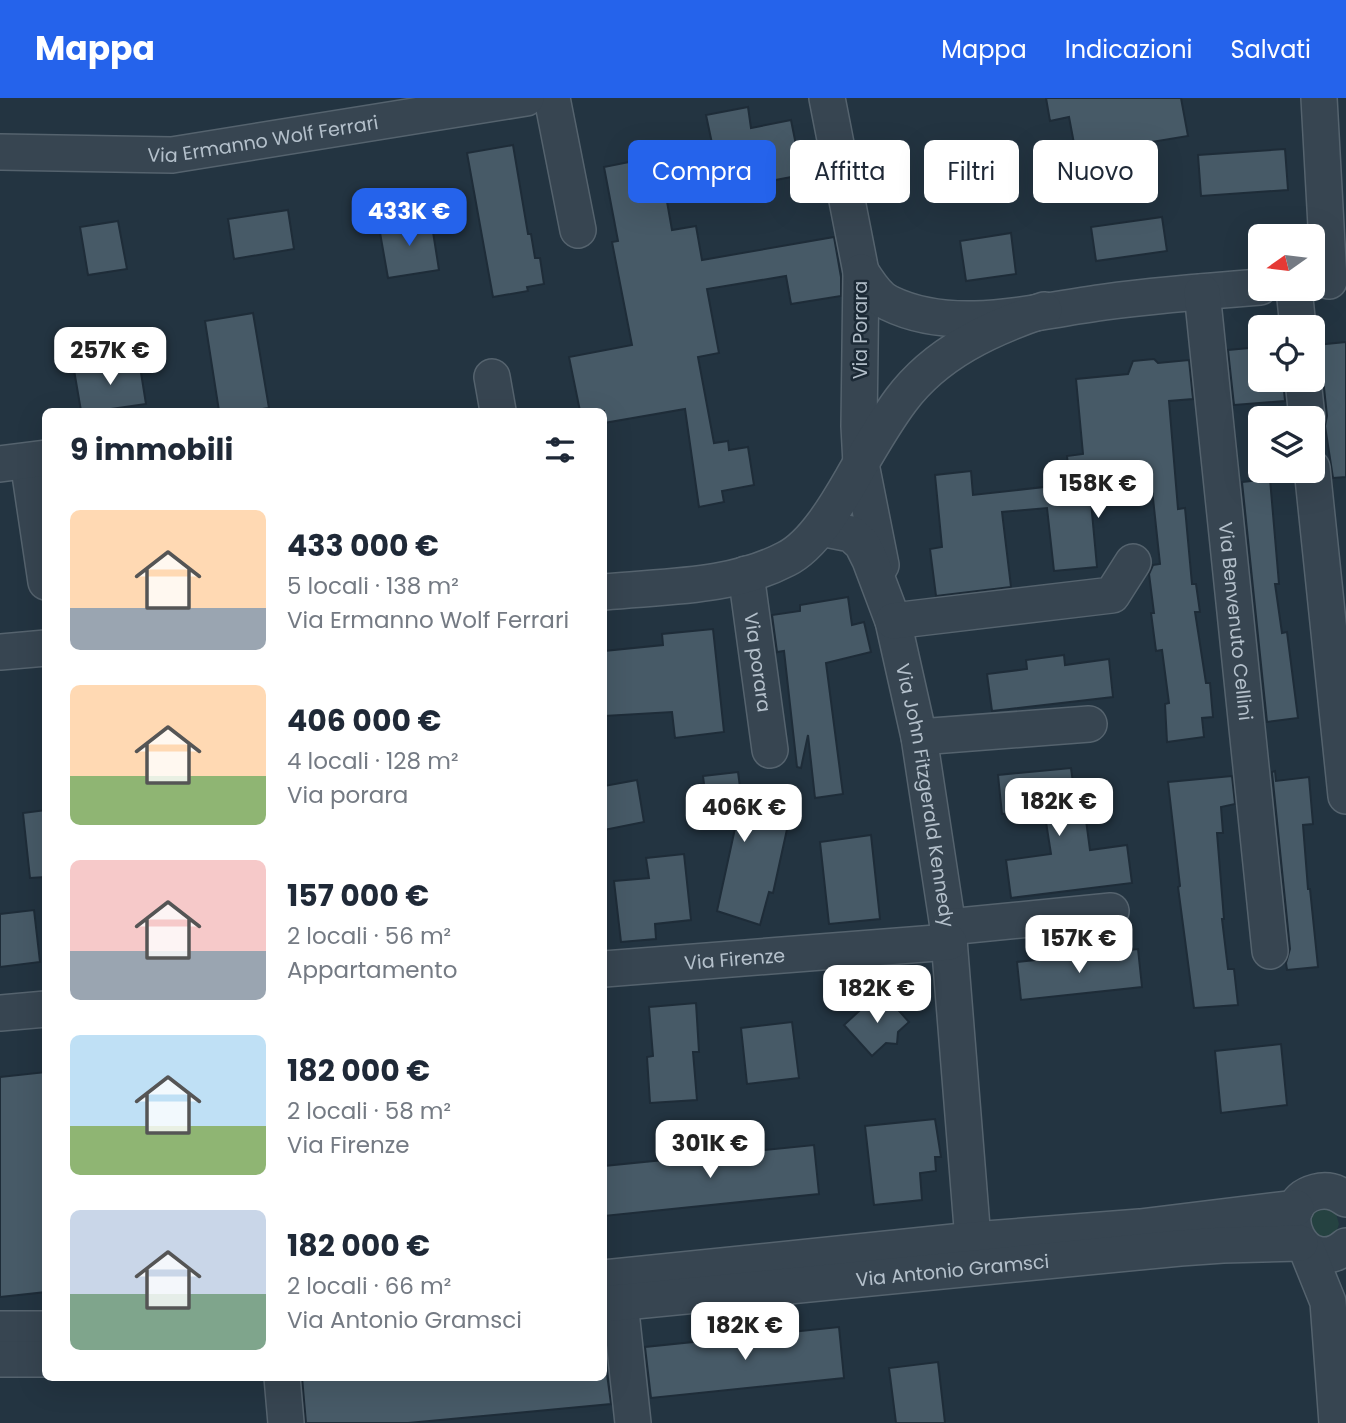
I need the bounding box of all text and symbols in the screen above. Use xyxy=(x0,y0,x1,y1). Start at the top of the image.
text: Mappa xyxy=(35,25,155,72)
text: Mappa xyxy=(941,33,1027,66)
text: Indicazioni xyxy=(1065,33,1192,66)
text: Salvati xyxy=(1230,33,1311,66)
street label: Via Ermanno Wolf Ferrari xyxy=(147,109,380,169)
chip: Compra xyxy=(628,140,776,203)
chip: Affitta xyxy=(790,140,910,203)
chip: Filtri xyxy=(924,140,1019,203)
chip: Nuovo xyxy=(1033,140,1158,203)
pin: 433K € xyxy=(352,188,466,248)
text: 433K € xyxy=(368,195,450,227)
north arrow xyxy=(1248,224,1325,301)
map controls xyxy=(1248,224,1325,483)
street label: Via Porara xyxy=(847,281,874,379)
button: locate xyxy=(1248,315,1325,392)
pin: 257K € xyxy=(53,328,167,387)
text: 257K € xyxy=(70,334,150,366)
button: layers xyxy=(1248,406,1325,483)
text: 9 immobili xyxy=(70,428,233,471)
icon: filters xyxy=(541,431,579,469)
pin: 158K € xyxy=(1041,460,1155,520)
text: 158K € xyxy=(1059,467,1137,499)
street label: Via Benvenuto Cellini xyxy=(1212,521,1260,722)
text: 433 000 € xyxy=(287,524,439,567)
icon: home xyxy=(126,538,210,622)
text: 5 locali · 138 m² xyxy=(287,570,459,602)
text: Via Ermanno Wolf Ferrari xyxy=(287,604,569,636)
street label: Via porara xyxy=(738,611,778,714)
street label: Via John Fitzgerald Kennedy xyxy=(889,661,961,929)
text: 406 000 € xyxy=(287,699,441,742)
icon: home xyxy=(126,713,210,797)
text: 4 locali · 128 m² xyxy=(287,745,459,777)
pin: 182K € xyxy=(1002,778,1116,838)
text: Via porara xyxy=(287,779,408,811)
pin: 406K € xyxy=(687,784,801,844)
text: 182K € xyxy=(1021,785,1097,817)
text: 406K € xyxy=(702,791,786,823)
text: 157 000 € xyxy=(287,874,429,917)
icon: home xyxy=(126,888,210,972)
pin: 157K € xyxy=(1022,916,1136,975)
text: 2 locali · 56 m² xyxy=(287,920,451,952)
text: 157K € xyxy=(1041,922,1117,954)
street label: Via Firenze xyxy=(683,941,786,976)
text: Appartamento xyxy=(287,954,457,986)
pin: 182K € xyxy=(820,965,934,1025)
text: 182K € xyxy=(839,972,915,1004)
text: 182 000 € xyxy=(287,1049,430,1092)
icon: home xyxy=(126,1063,210,1147)
text: 2 locali · 58 m² xyxy=(287,1095,451,1127)
pin: 301K € xyxy=(653,1121,767,1180)
text: 301K € xyxy=(672,1127,748,1159)
text: Via Firenze xyxy=(287,1129,409,1161)
text: 182 000 € xyxy=(287,1224,430,1267)
icon: home xyxy=(126,1238,210,1322)
street label: Via Antonio Gramsci xyxy=(854,1247,1050,1293)
text: 2 locali · 66 m² xyxy=(287,1270,451,1302)
pin: 182K € xyxy=(688,1302,802,1362)
text: Via Antonio Gramsci xyxy=(287,1304,522,1336)
text: 182K € xyxy=(707,1309,783,1341)

